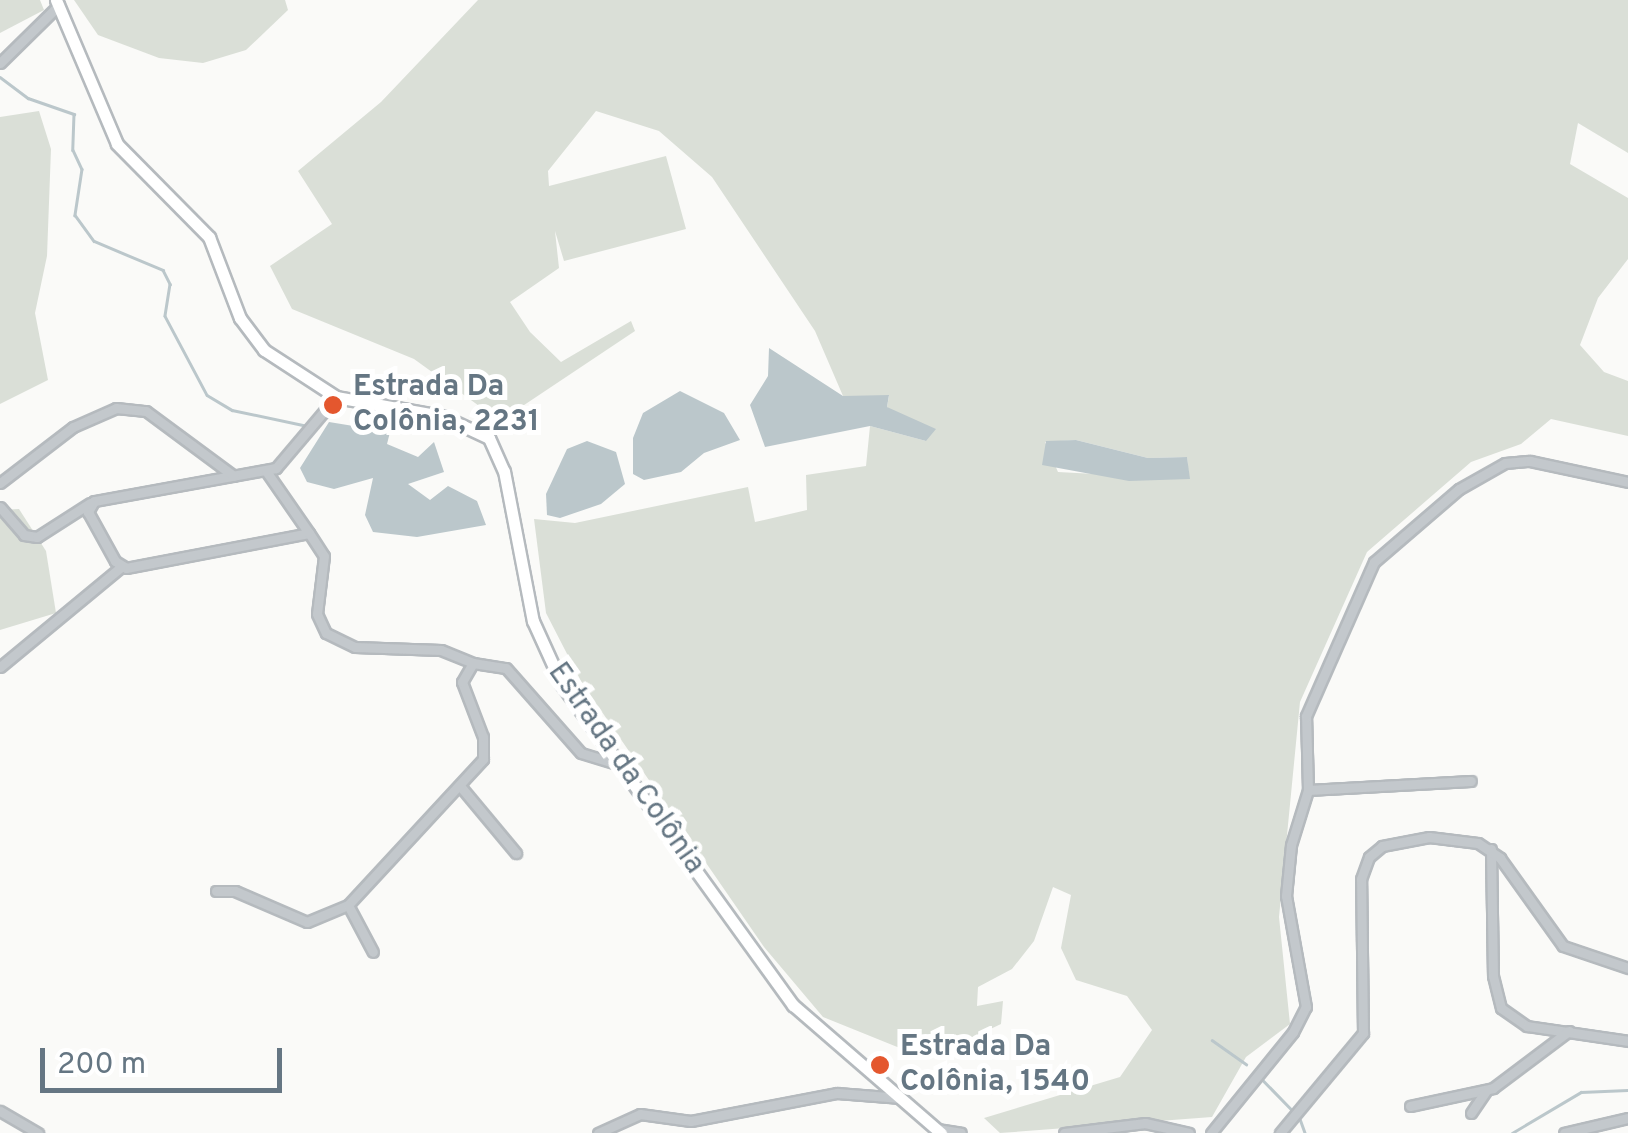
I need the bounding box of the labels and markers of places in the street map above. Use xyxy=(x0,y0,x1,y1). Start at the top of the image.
place label: Estrada Da Colônia, 2231 xyxy=(353,370,540,440)
marker: Estrada Da Colônia, 2231 xyxy=(322,394,344,416)
place label: Estrada Da Colônia, 1540 xyxy=(900,1030,1090,1100)
marker: Estrada Da Colônia, 1540 xyxy=(869,1054,891,1076)

